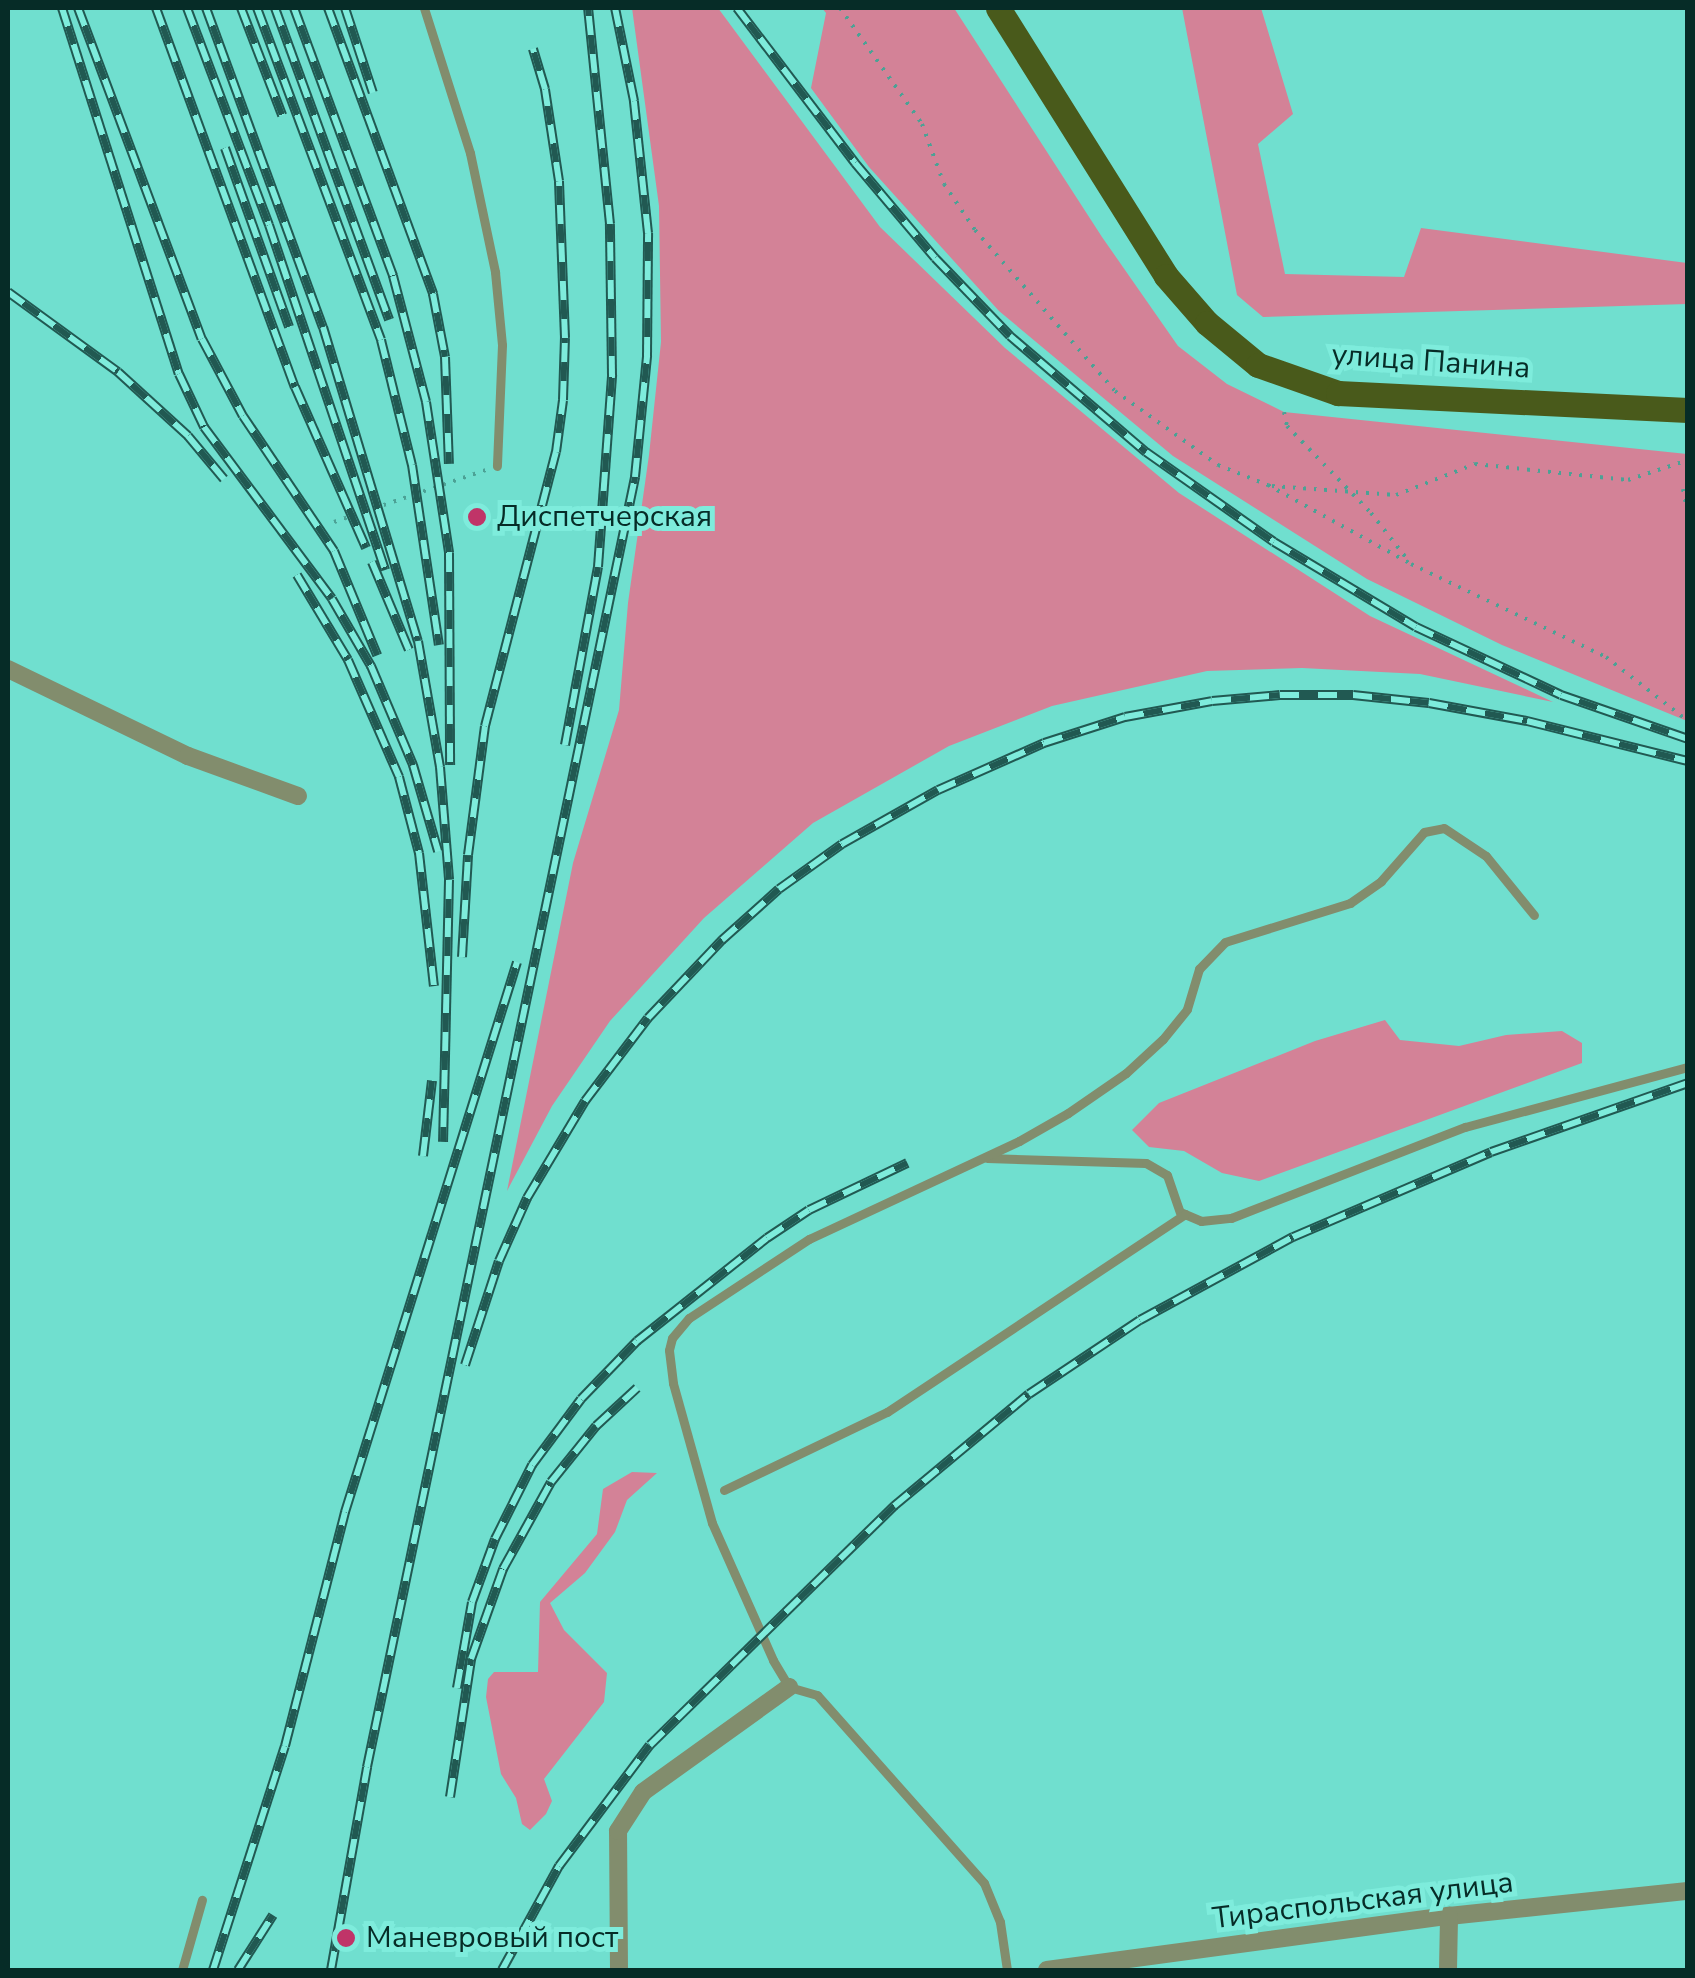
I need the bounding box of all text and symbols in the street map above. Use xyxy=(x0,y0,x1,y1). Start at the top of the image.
street label: улица Панина xyxy=(1330,337,1532,387)
place label: Диспетчерская xyxy=(497,499,712,535)
marker: Диспетчерская xyxy=(466,506,488,528)
street label: Тираспольская улица xyxy=(1211,1865,1515,1937)
place label: Маневровый пост xyxy=(366,1920,618,1956)
marker: Маневровый пост xyxy=(335,1927,357,1949)

